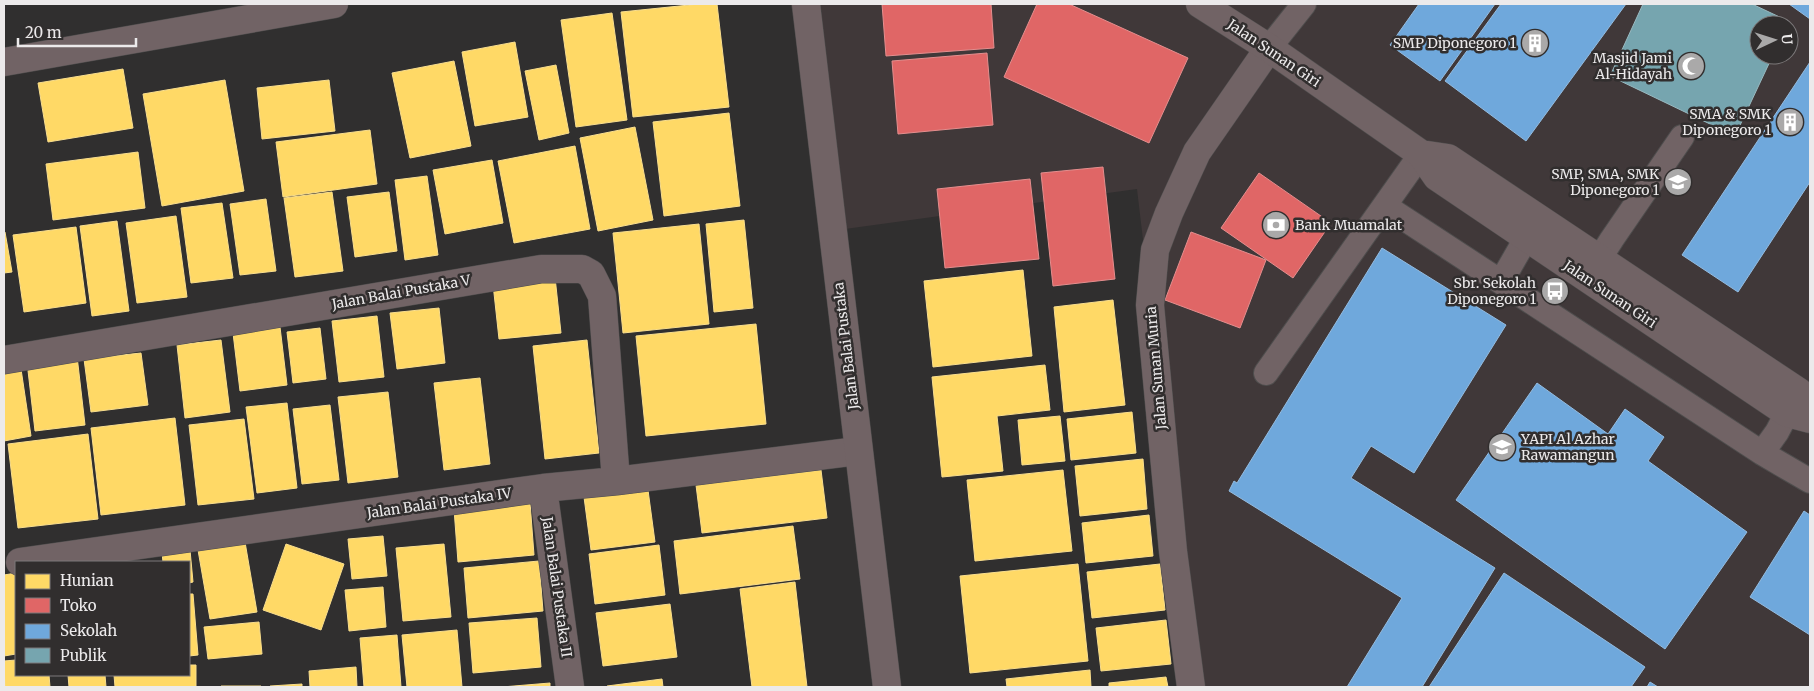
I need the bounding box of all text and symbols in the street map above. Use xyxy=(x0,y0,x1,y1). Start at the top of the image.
scale bar xyxy=(18,15,135,47)
street label: Jalan Sunan Giri xyxy=(1223,15,1324,91)
north arrow xyxy=(1749,15,1799,65)
text: 20 m xyxy=(25,23,62,42)
building icon: SMP Diponegoro 1 xyxy=(1520,28,1550,58)
text: U xyxy=(1778,33,1796,46)
place label: SMP Diponegoro 1 xyxy=(1393,34,1516,52)
place label: Masjid Jami Al-Hidayah xyxy=(1593,49,1672,83)
mosque icon: Masjid Jami Al-Hidayah xyxy=(1676,51,1706,81)
place label: SMA & SMK Diponegoro 1 xyxy=(1682,105,1772,139)
building icon: SMA & SMK Diponegoro 1 xyxy=(1775,107,1805,137)
place label: SMP, SMA, SMK Diponegoro 1 xyxy=(1551,165,1660,199)
school or university icon: SMP, SMA, SMK Diponegoro 1 xyxy=(1663,167,1693,197)
bank icon: Bank Muamalat xyxy=(1261,210,1291,240)
place label: Bank Muamalat xyxy=(1295,216,1403,234)
street label: Jalan Sunan Giri xyxy=(1559,256,1660,332)
street label: Jalan Balai Pustaka V xyxy=(329,271,472,313)
place label: Sbr. Sekolah Diponegoro 1 xyxy=(1447,274,1536,308)
bus stop icon: Sbr. Sekolah Diponegoro 1 xyxy=(1540,276,1570,306)
street label: Jalan Balai Pustaka xyxy=(829,281,863,412)
street label: Jalan Sunan Muria xyxy=(1142,305,1170,431)
place label: YAPI Al Azhar Rawamangun xyxy=(1520,430,1615,464)
school or university icon: YAPI Al Azhar Rawamangun xyxy=(1487,432,1517,462)
street label: Jalan Balai Pustaka IV xyxy=(364,484,513,522)
street label: Jalan Balai Pustaka II xyxy=(538,515,576,658)
legend xyxy=(15,561,190,676)
text: Hunian xyxy=(60,571,114,590)
text: Toko xyxy=(60,596,97,615)
text: Sekolah xyxy=(60,621,117,640)
text: Publik xyxy=(60,646,107,665)

